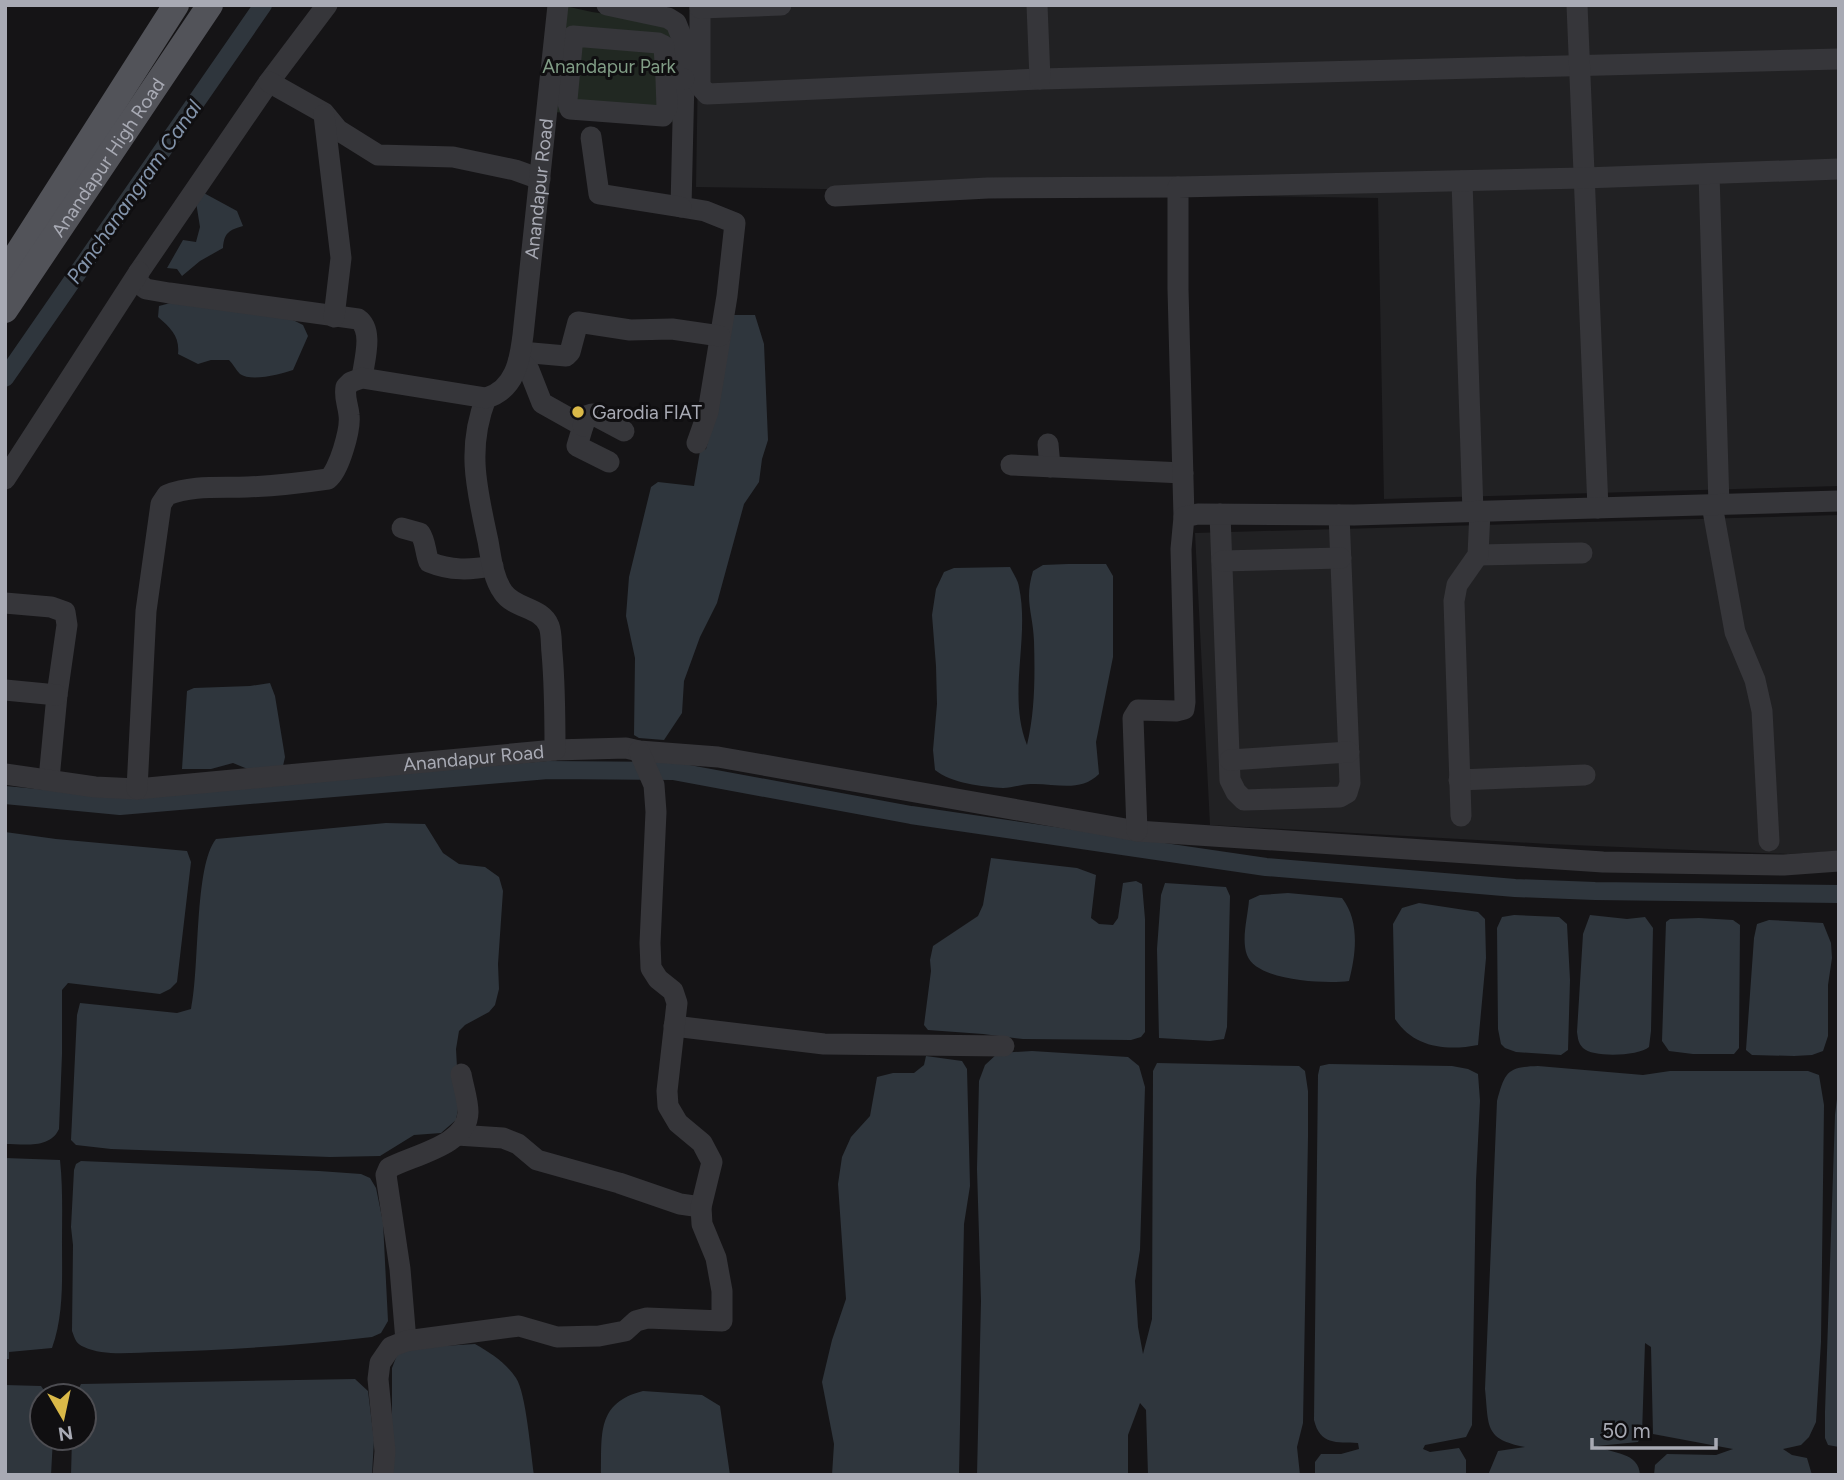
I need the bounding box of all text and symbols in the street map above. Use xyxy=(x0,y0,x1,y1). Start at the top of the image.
park label: Anandapur Park xyxy=(542,55,677,78)
street label: Anandapur High Road xyxy=(46,74,170,241)
water label: Panchanangram Canal xyxy=(61,95,207,288)
street label: Anandapur Road xyxy=(520,117,558,260)
place label: Garodia FIAT xyxy=(592,401,703,424)
marker: Garodia FIAT xyxy=(570,404,586,420)
street label: Anandapur Road xyxy=(402,740,545,776)
north arrow xyxy=(28,1382,98,1452)
scale bar xyxy=(1592,1406,1716,1450)
text: 50 m xyxy=(1602,1418,1651,1443)
text: N xyxy=(57,1421,75,1446)

